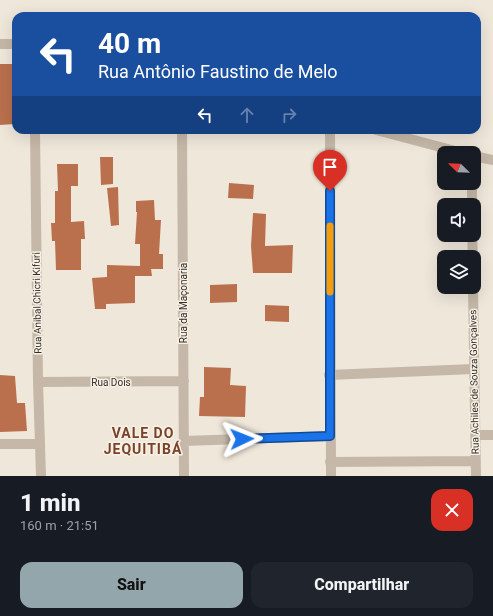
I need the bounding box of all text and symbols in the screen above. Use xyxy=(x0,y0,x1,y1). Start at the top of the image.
text: 40 m xyxy=(98,27,161,60)
icon: left xyxy=(32,28,84,80)
text: Rua Antônio Faustino de Melo xyxy=(98,61,338,82)
icon: left xyxy=(194,104,216,126)
icon: ahead xyxy=(236,104,258,126)
icon: right xyxy=(278,104,300,126)
north arrow xyxy=(437,146,481,190)
map controls xyxy=(437,146,481,294)
pin xyxy=(313,150,347,191)
icon: arrive xyxy=(319,156,341,178)
button: sound xyxy=(437,198,481,242)
button: layers xyxy=(437,250,481,294)
street label: Rua Anibal Chicri Kifuri xyxy=(31,252,43,354)
street label: Rua da Maçonaria xyxy=(178,263,189,343)
street label: Rua Achiles de Souza Gonçalves xyxy=(467,310,481,454)
street label: Rua Dois xyxy=(91,377,131,388)
position arrow xyxy=(221,418,263,460)
district label: VALE DO JEQUITIBÁ xyxy=(104,425,182,457)
text: 1 min xyxy=(20,489,81,517)
button: close xyxy=(431,489,473,531)
text: 160 m · 21:51 xyxy=(20,518,99,533)
button: Sair xyxy=(20,562,243,608)
button: Compartilhar xyxy=(251,562,473,608)

